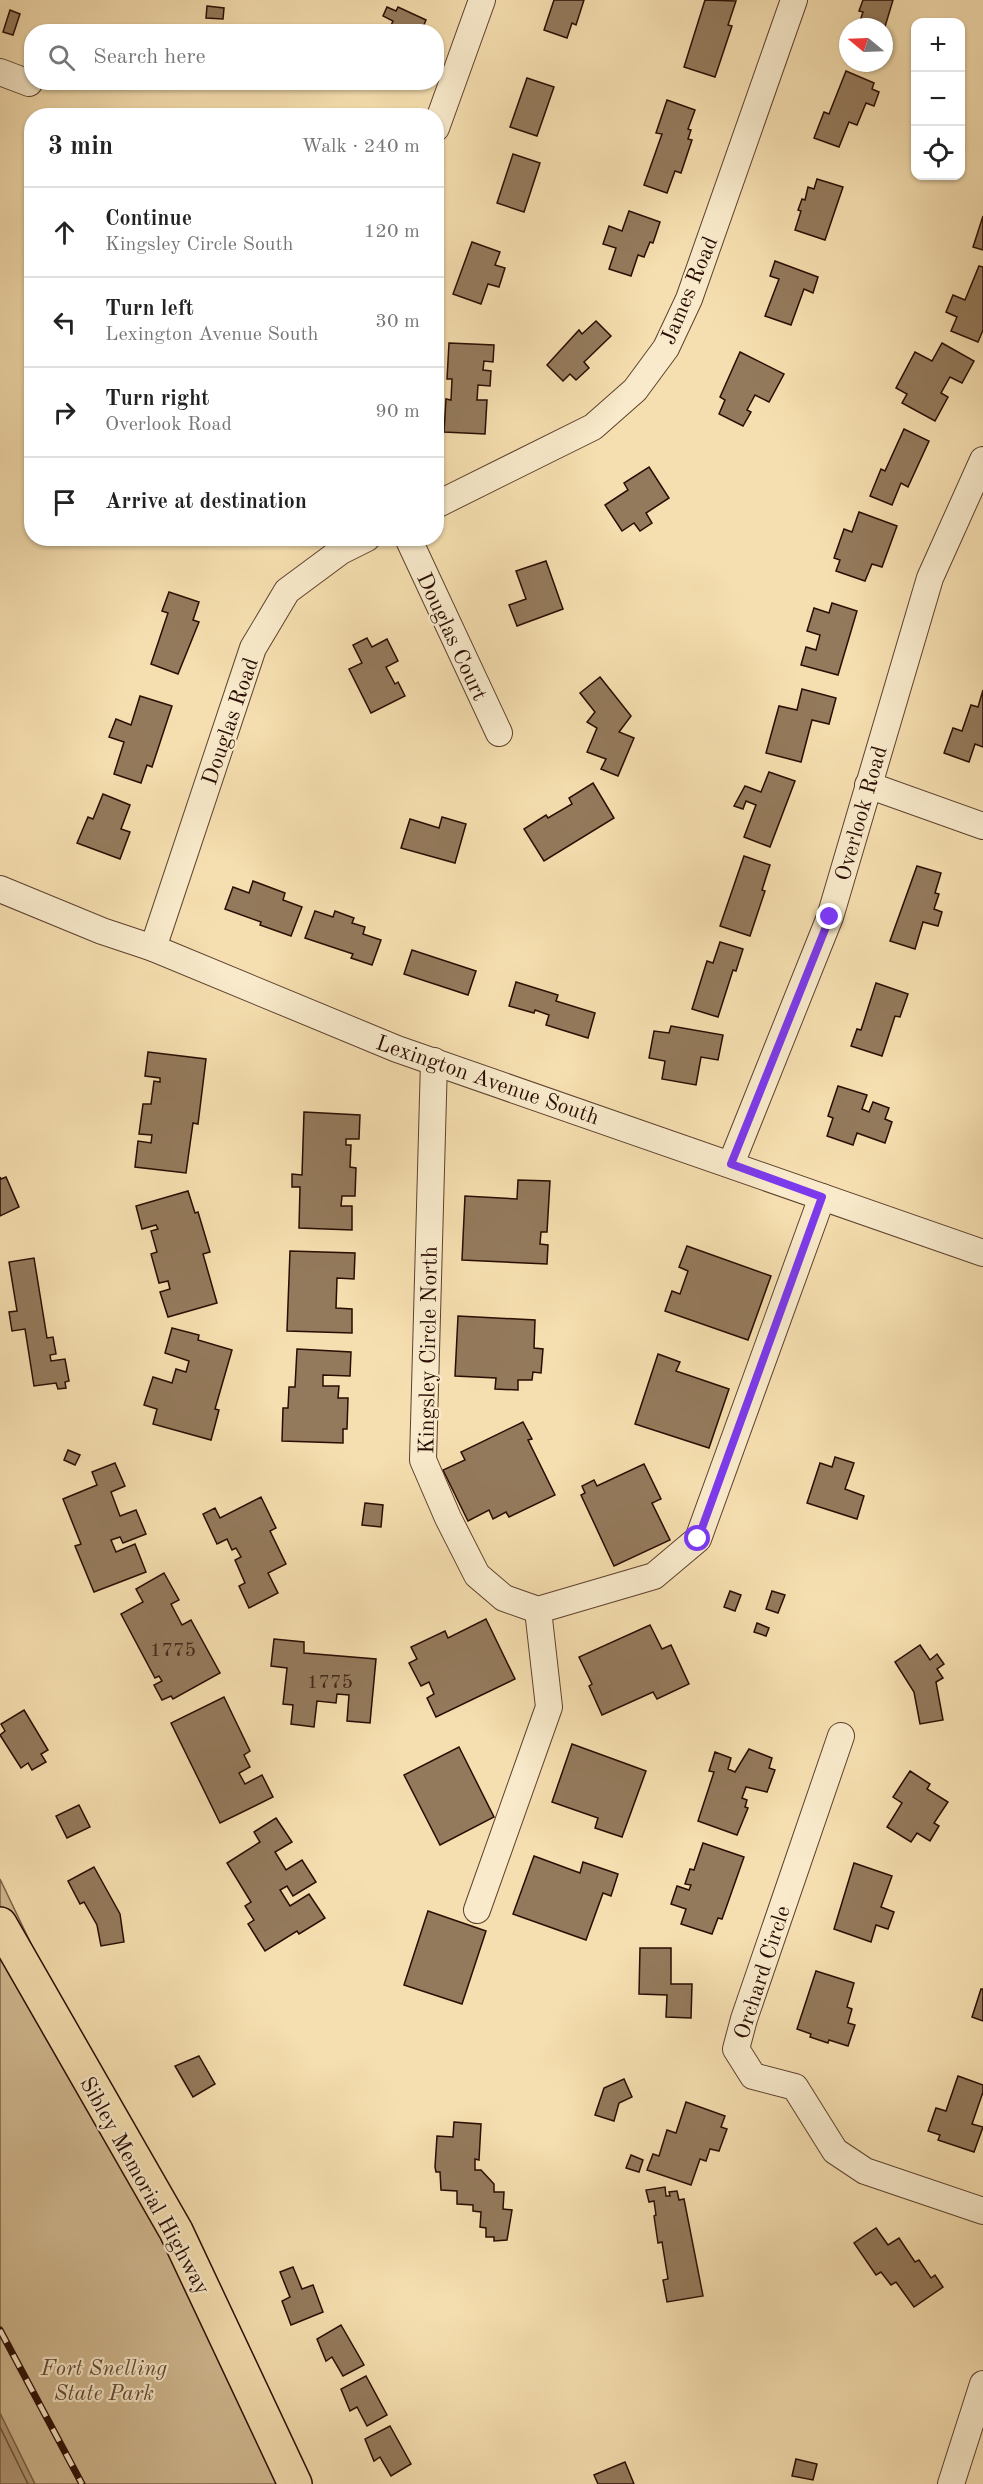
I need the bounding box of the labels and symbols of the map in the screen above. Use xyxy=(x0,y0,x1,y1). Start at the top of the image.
north arrow xyxy=(839,18,893,72)
street label: James Road xyxy=(657,234,722,348)
street label: Douglas Court xyxy=(412,570,490,704)
street label: Douglas Road xyxy=(199,655,263,788)
street label: Overlook Road xyxy=(832,743,892,884)
route end xyxy=(816,903,842,929)
street label: Lexington Avenue South xyxy=(373,1032,602,1129)
street label: Kingsley Circle North xyxy=(416,1246,442,1454)
route start xyxy=(684,1525,710,1551)
house number: 1775 xyxy=(150,1641,196,1661)
house number: 1775 xyxy=(307,1673,353,1693)
street label: Orchard Circle xyxy=(731,1903,795,2042)
street label: Sibley Memorial Highway xyxy=(75,2073,213,2299)
park label: Fort Snelling State Park xyxy=(40,2358,168,2405)

